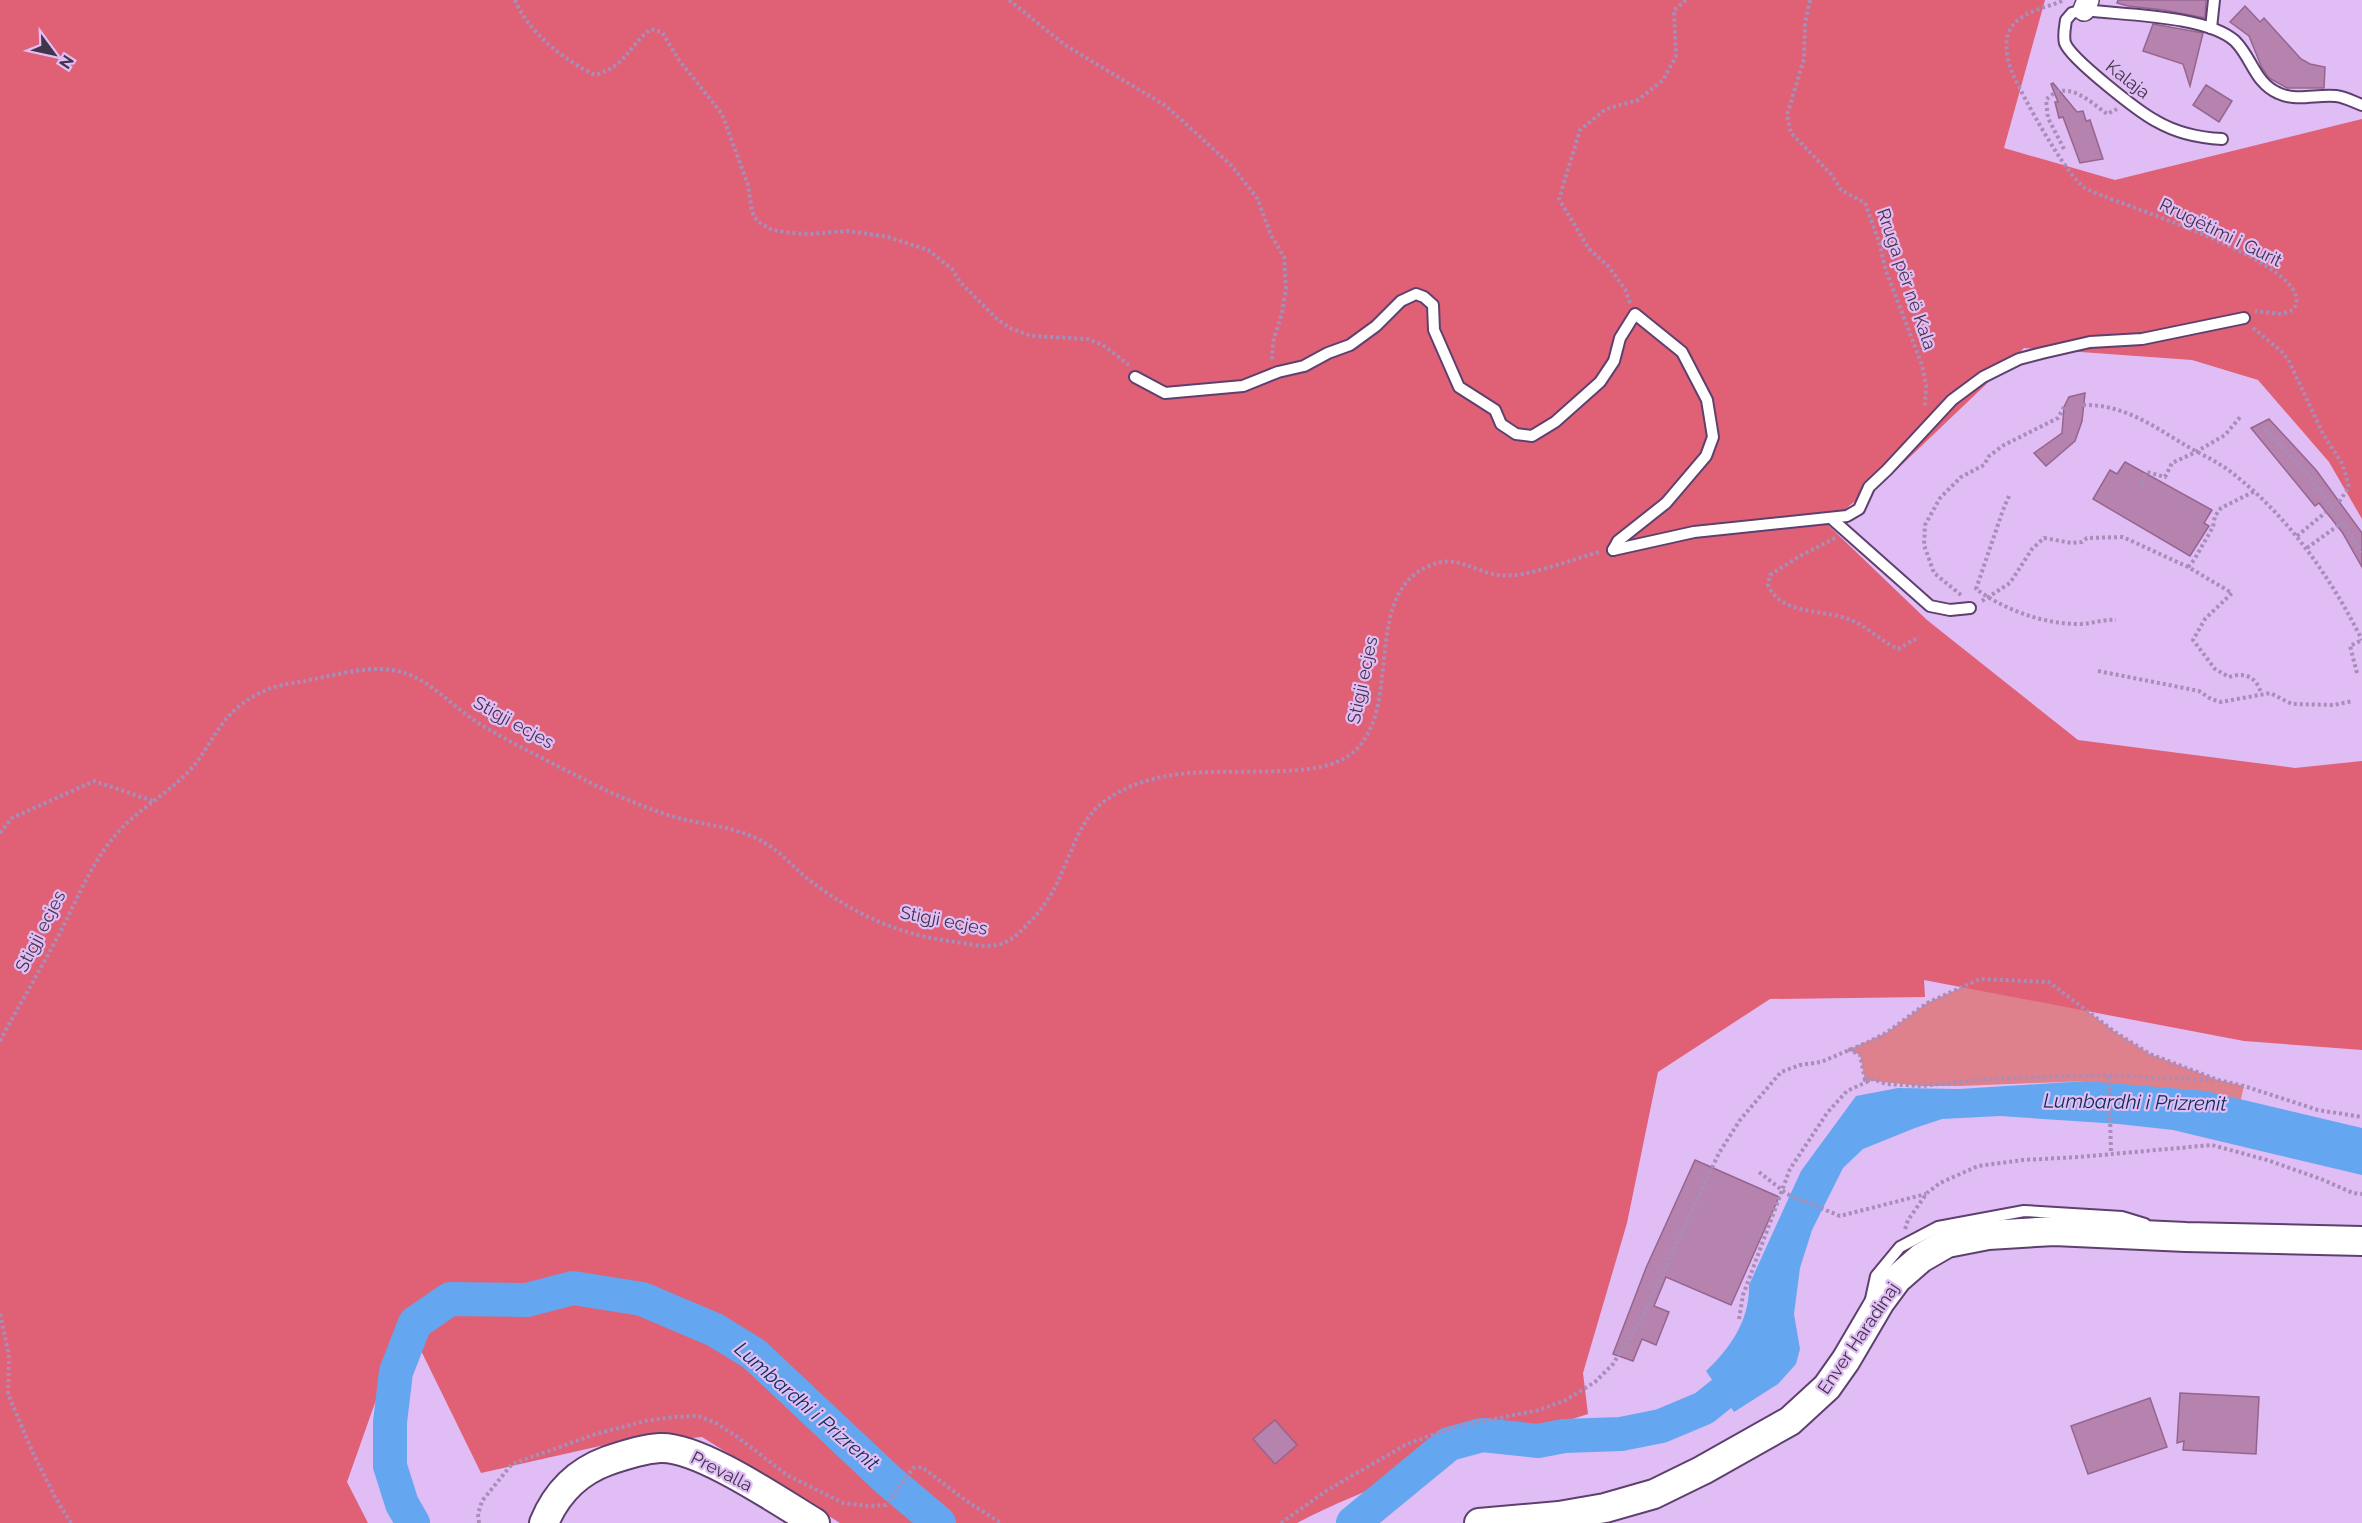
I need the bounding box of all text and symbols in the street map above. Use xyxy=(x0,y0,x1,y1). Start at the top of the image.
north arrow xyxy=(24,24,84,84)
text: N xyxy=(55,52,77,72)
street label: Kalaja xyxy=(2102,55,2154,103)
street label: Rrugëtimi i Gurit xyxy=(2156,193,2286,271)
street label: Rruga për në Kala xyxy=(1873,206,1941,352)
street label: Stigji ecjes xyxy=(1343,634,1382,726)
street label: Stigji ecjes xyxy=(470,691,558,753)
street label: Stigji ecjes xyxy=(11,887,70,975)
street label: Stigji ecjes xyxy=(899,901,990,939)
water label: Lumbardhi i Prizrenit xyxy=(2043,1088,2227,1116)
street label: Enver Haradinaj xyxy=(1813,1278,1903,1398)
water label: Lumbardhi i Prizrenit xyxy=(730,1337,885,1476)
street label: Prevalla xyxy=(688,1447,756,1495)

